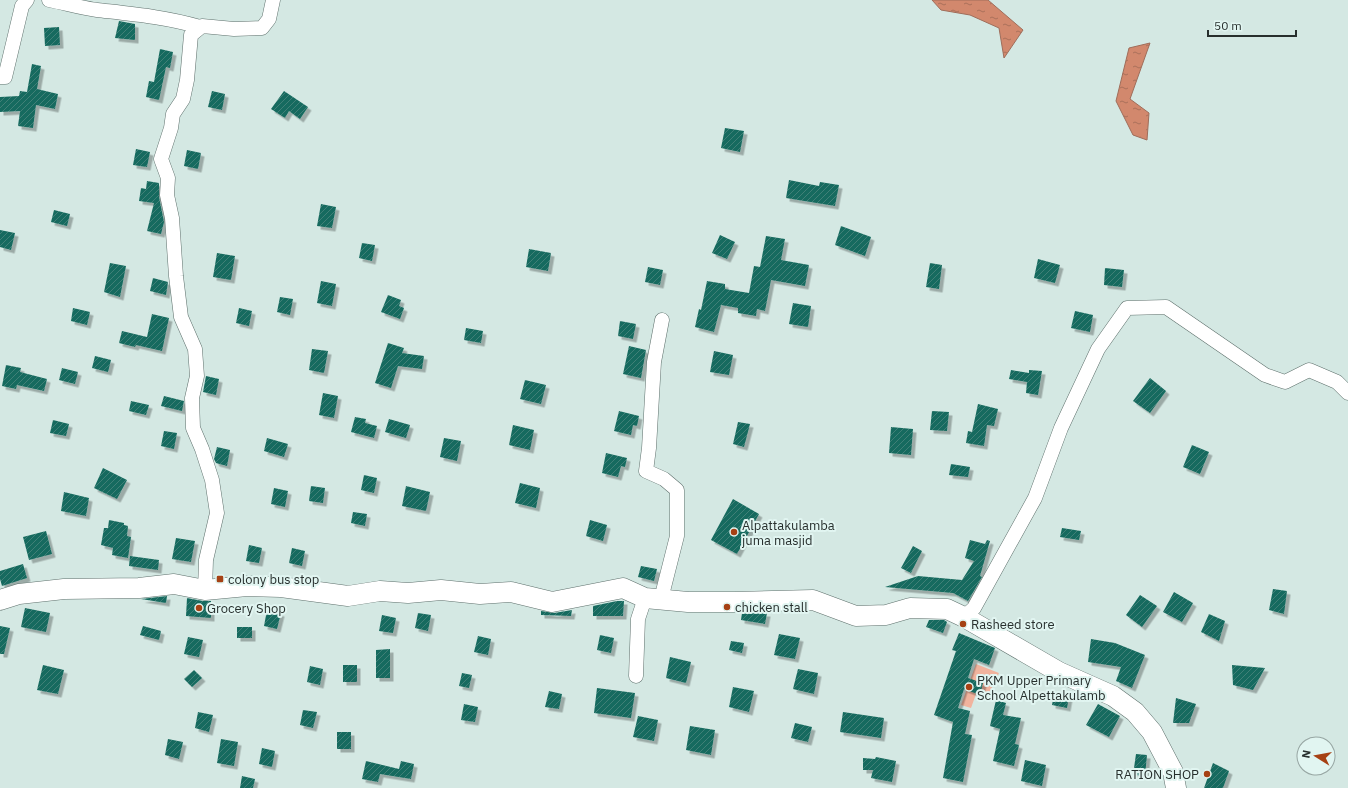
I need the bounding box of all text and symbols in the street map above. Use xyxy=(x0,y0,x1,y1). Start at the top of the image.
scale bar xyxy=(1208,12,1296,38)
text: 50 m xyxy=(1214,18,1242,33)
place label: Alpattakulamba juma masjid xyxy=(742,517,835,549)
marker: Alpattakulamba juma masjid xyxy=(729,527,739,537)
place label: colony bus stop xyxy=(228,571,319,588)
marker: colony bus stop xyxy=(215,574,225,584)
place label: chicken stall xyxy=(735,599,808,616)
place label: Grocery Shop xyxy=(207,600,286,617)
marker: chicken stall xyxy=(722,602,732,612)
marker: Grocery Shop xyxy=(194,603,204,613)
place label: Rasheed store xyxy=(971,616,1055,633)
marker: Rasheed store xyxy=(958,619,968,629)
place label: PKM Upper Primary School Alpettakulamb xyxy=(977,672,1106,704)
marker: PKM Upper Primary School Alpettakulamb xyxy=(964,682,974,692)
north arrow xyxy=(1296,736,1336,776)
text: N xyxy=(1299,749,1314,759)
place label: RATION SHOP xyxy=(1115,766,1199,783)
marker: RATION SHOP xyxy=(1202,769,1212,779)

